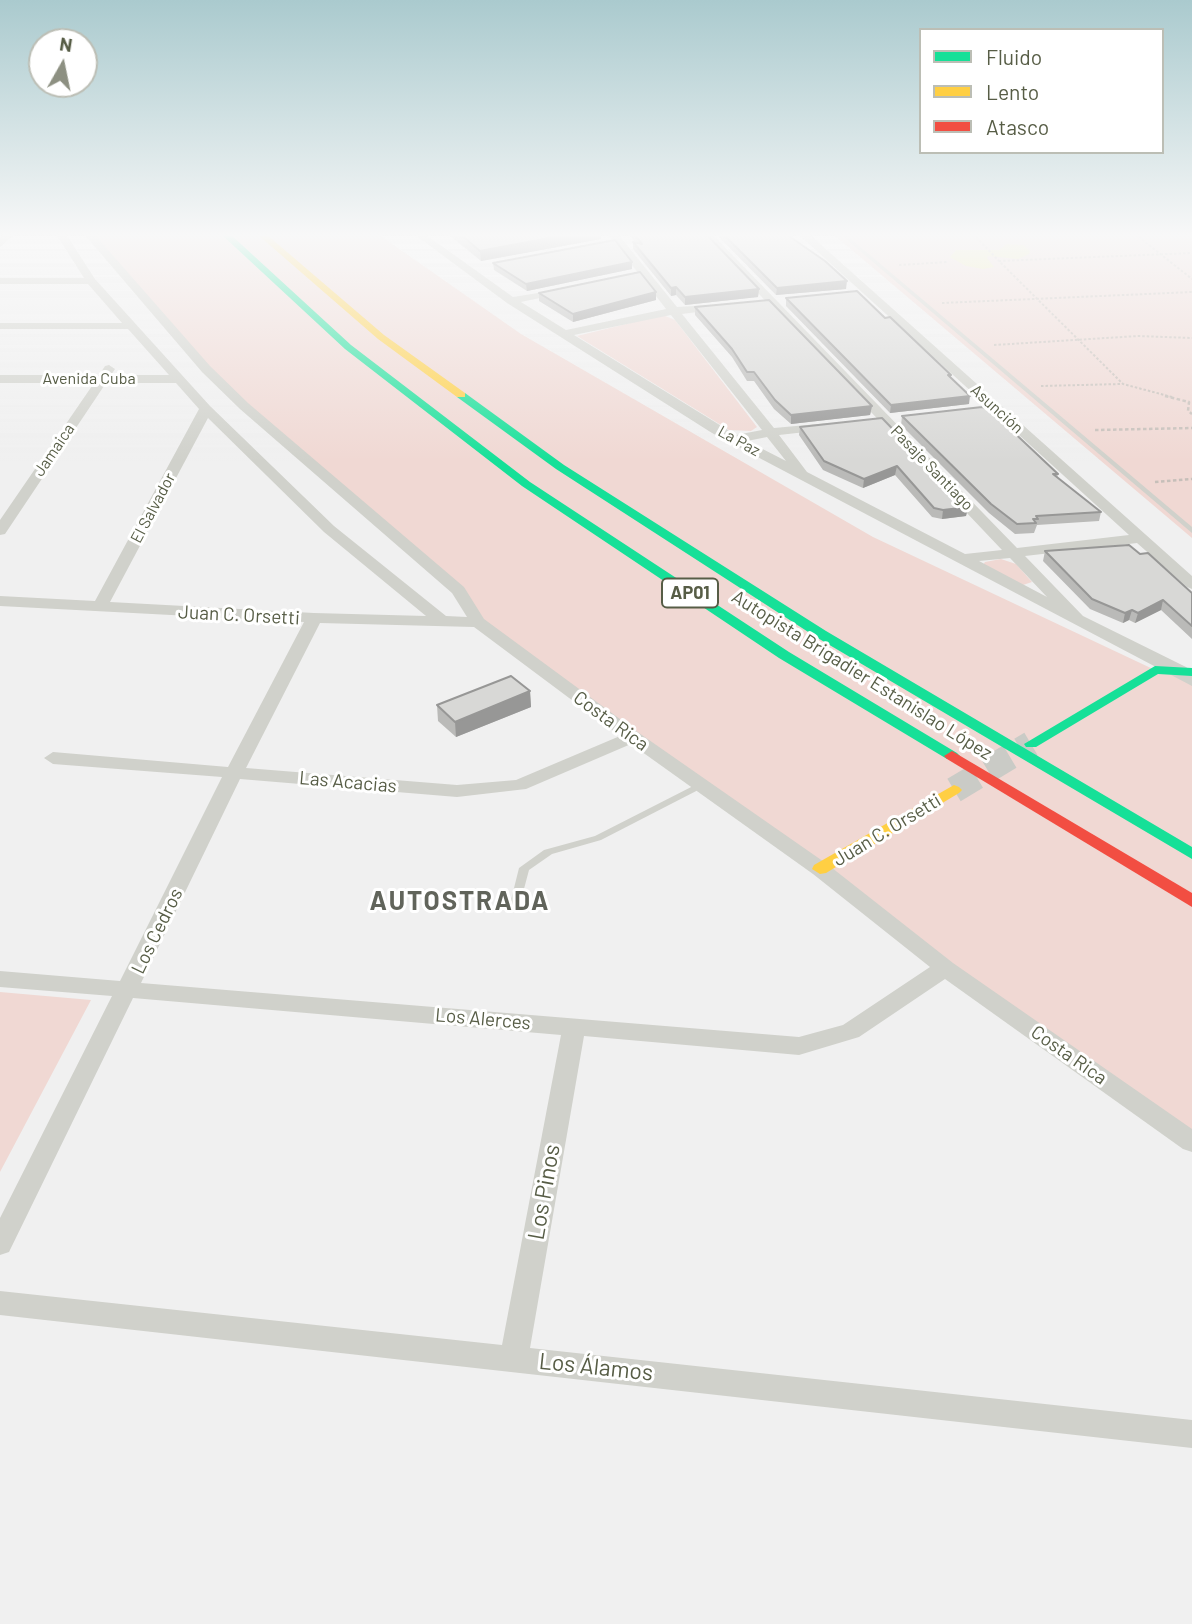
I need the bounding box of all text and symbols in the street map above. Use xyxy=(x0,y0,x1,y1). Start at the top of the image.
north arrow xyxy=(28,28,98,98)
legend xyxy=(919,28,1164,154)
text: N xyxy=(58,31,74,56)
text: Fluido xyxy=(986,44,1042,69)
text: Lento xyxy=(986,79,1039,104)
text: Atasco xyxy=(986,114,1049,139)
street label: Avenida Cuba xyxy=(42,369,136,389)
street label: Asunción xyxy=(967,380,1027,438)
street label: Jamaica xyxy=(29,420,79,480)
street label: La Paz xyxy=(715,422,763,460)
street label: Pasaje Santiago xyxy=(887,422,977,514)
street label: El Salvador xyxy=(127,470,179,546)
road number: AP01 xyxy=(662,578,718,608)
street label: Autopista Brigadier Estanislao López xyxy=(728,585,996,765)
street label: Juan C. Orsetti xyxy=(178,600,300,630)
street label: Costa Rica xyxy=(569,686,653,756)
street label: Las Acacias xyxy=(298,766,398,798)
street label: Juan C. Orsetti xyxy=(829,789,945,871)
street label: Los Cedros xyxy=(126,884,188,978)
district label: AUTOSTRADA xyxy=(371,885,549,917)
street label: Los Alerces xyxy=(434,1003,532,1035)
street label: Costa Rica xyxy=(1027,1021,1111,1089)
street label: Los Pinos xyxy=(522,1142,566,1242)
street label: Los Álamos xyxy=(538,1347,654,1387)

